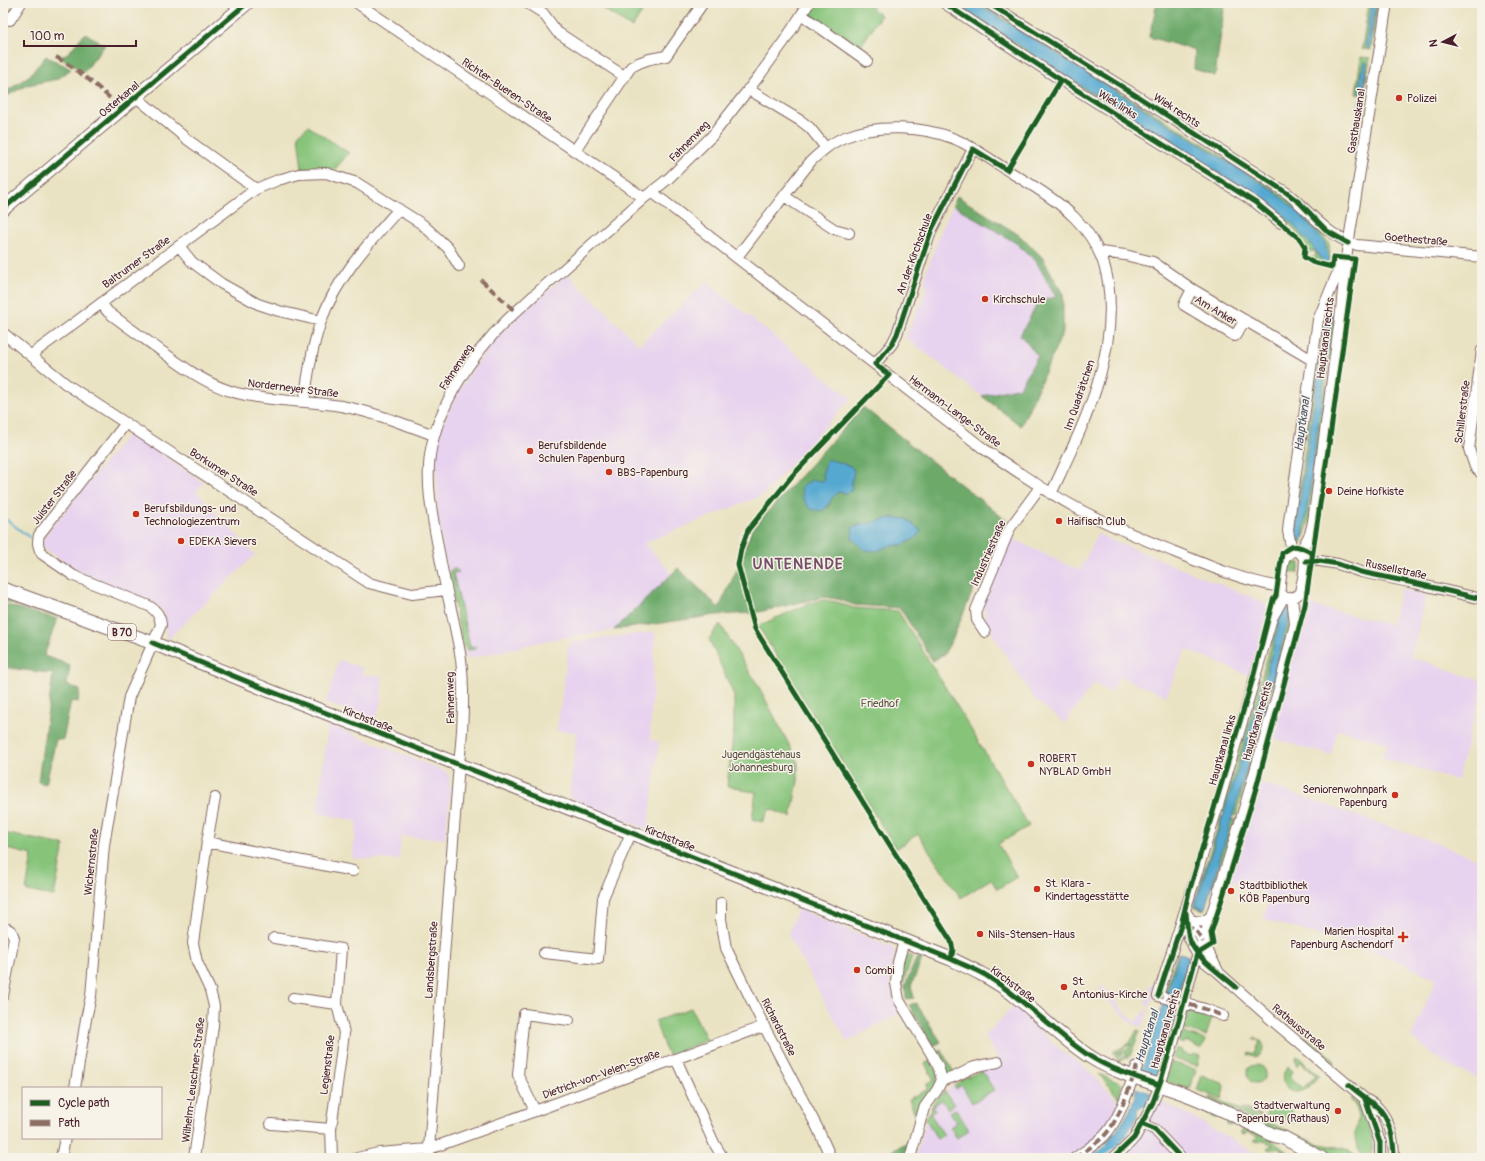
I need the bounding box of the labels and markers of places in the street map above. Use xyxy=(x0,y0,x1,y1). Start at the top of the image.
place label: Polizei xyxy=(1407,92,1437,105)
marker: Polizei xyxy=(1394,93,1404,103)
place label: Kirchschule xyxy=(993,293,1046,306)
marker: Kirchschule xyxy=(980,294,990,304)
place label: Berufsbildende Schulen Papenburg xyxy=(538,439,625,465)
marker: Berufsbildende Schulen Papenburg xyxy=(525,446,535,456)
place label: BBS-Papenburg xyxy=(617,466,689,479)
marker: BBS-Papenburg xyxy=(604,467,614,477)
place label: Deine Hofkiste xyxy=(1337,485,1404,498)
marker: Deine Hofkiste xyxy=(1324,486,1334,496)
place label: Berufsbildungs- und Technologiezentrum xyxy=(144,502,240,528)
marker: Berufsbildungs- und Technologiezentrum xyxy=(131,509,141,519)
place label: Haifisch Club xyxy=(1067,515,1126,528)
marker: Haifisch Club xyxy=(1054,516,1064,526)
place label: EDEKA Sievers xyxy=(189,535,257,548)
marker: EDEKA Sievers xyxy=(176,536,186,546)
place label: ROBERT NYBLAD GmbH xyxy=(1039,752,1111,778)
marker: ROBERT NYBLAD GmbH xyxy=(1026,759,1036,769)
place label: Seniorenwohnpark Papenburg xyxy=(1303,783,1387,809)
marker: Seniorenwohnpark Papenburg xyxy=(1390,790,1400,800)
place label: St. Klara - Kindertagesstätte xyxy=(1045,877,1129,903)
place label: Stadtbibliothek KÖB Papenburg xyxy=(1239,879,1310,905)
marker: St. Klara - Kindertagesstätte xyxy=(1032,884,1042,894)
marker: Stadtbibliothek KÖB Papenburg xyxy=(1226,886,1236,896)
place label: Marien Hospital Papenburg Aschendorf xyxy=(1290,925,1395,951)
place label: Nils-Stensen-Haus xyxy=(988,928,1075,941)
marker: Nils-Stensen-Haus xyxy=(975,929,985,939)
marker: Marien Hospital Papenburg Aschendorf xyxy=(1397,931,1409,943)
place label: Combi xyxy=(865,964,895,977)
marker: Combi xyxy=(852,965,862,975)
place label: St. Antonius-Kirche xyxy=(1072,975,1148,1001)
marker: St. Antonius-Kirche xyxy=(1059,982,1069,992)
place label: Stadtverwaltung Papenburg (Rathaus) xyxy=(1236,1099,1330,1125)
marker: Stadtverwaltung Papenburg (Rathaus) xyxy=(1333,1106,1343,1116)

